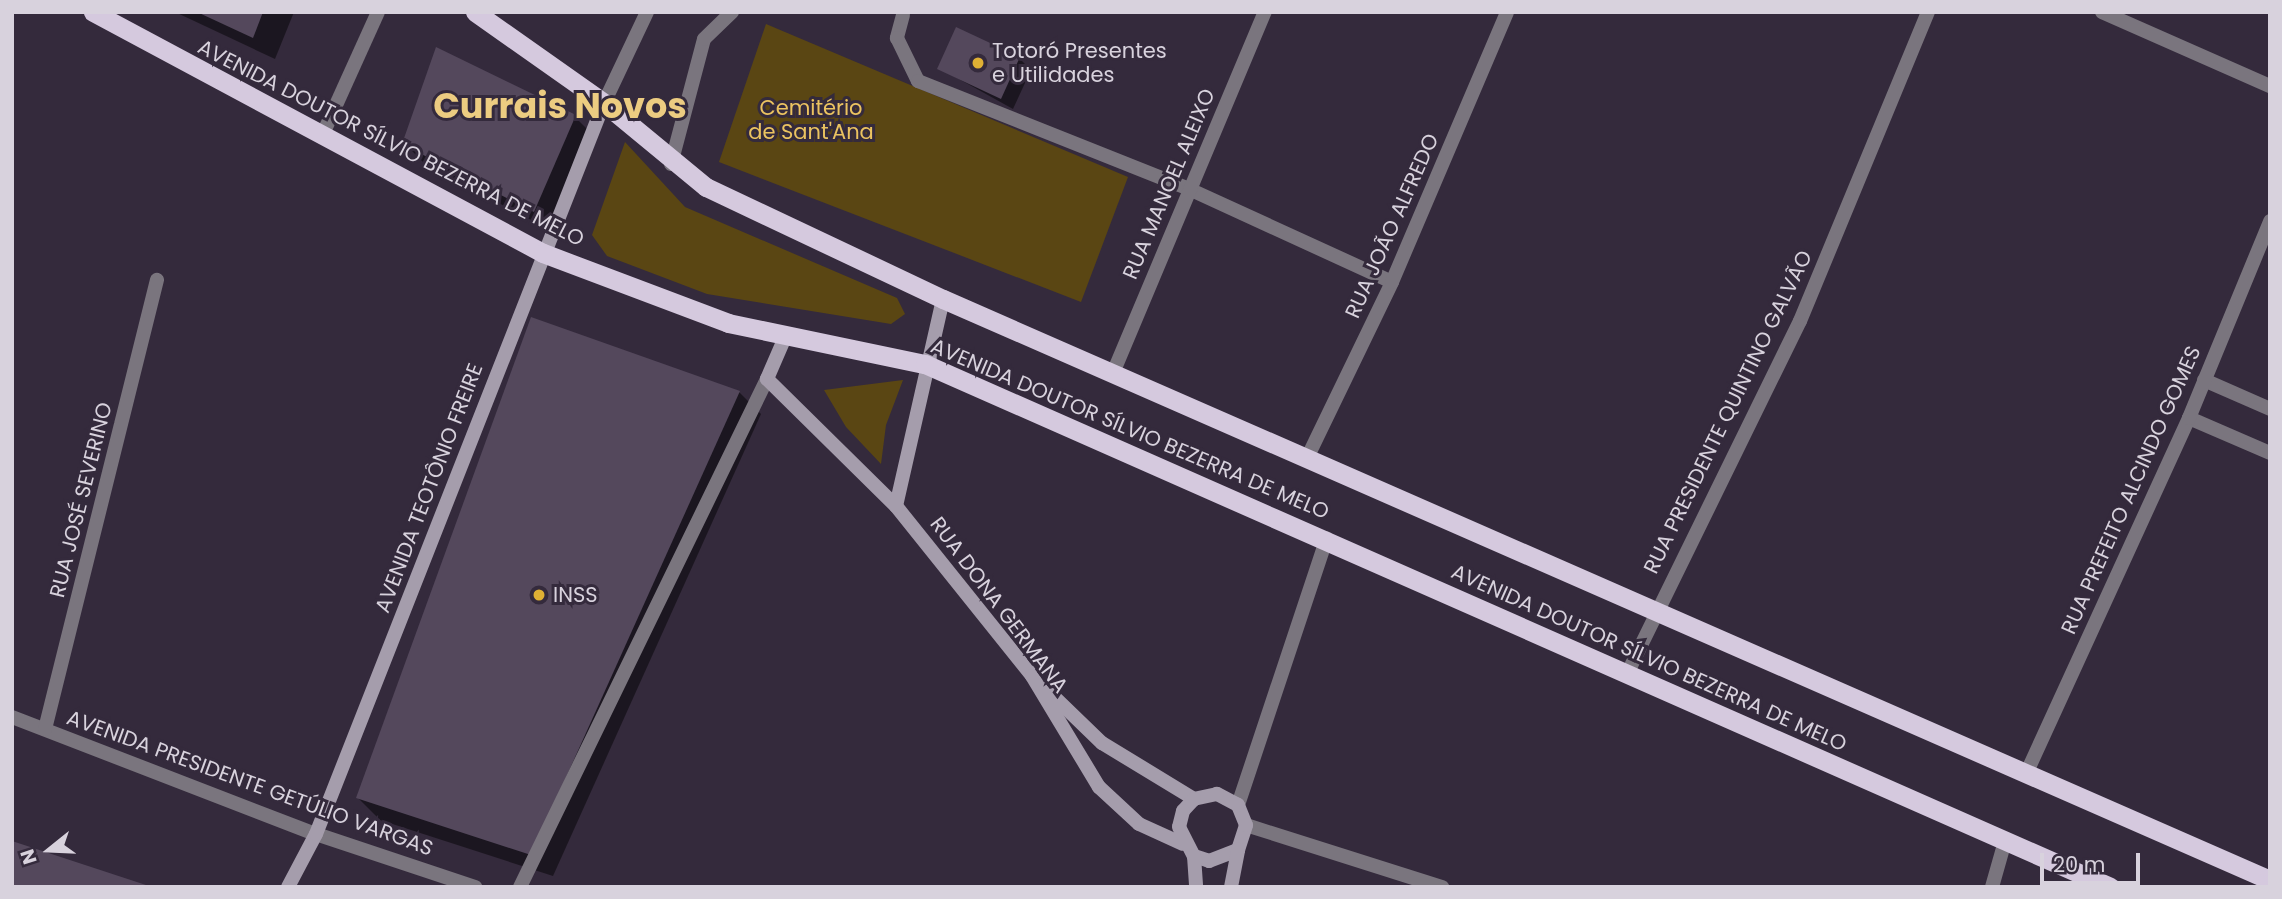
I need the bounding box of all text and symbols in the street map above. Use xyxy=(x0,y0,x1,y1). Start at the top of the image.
street label: AVENIDA DOUTOR SÍLVIO BEZERRA DE MELO xyxy=(194,34,588,252)
place label: Totoró Presentes e Utilidades xyxy=(992,38,1167,88)
marker: Totoró Presentes e Utilidades xyxy=(970,55,986,71)
district label: Currais Novos xyxy=(433,85,687,127)
street label: RUA MANOEL ALEIXO xyxy=(1117,85,1221,283)
park label: Cemitério de Sant'Ana xyxy=(748,95,874,145)
street label: RUA JOÃO ALFREDO xyxy=(1340,130,1444,322)
street label: RUA PRESIDENTE QUINTINO GALVÃO xyxy=(1639,246,1817,578)
street label: AVENIDA DOUTOR SÍLVIO BEZERRA DE MELO xyxy=(927,333,1333,525)
street label: RUA PREFEITO ALCINDO GOMES xyxy=(2056,342,2206,638)
street label: AVENIDA TEOTÔNIO FREIRE xyxy=(370,360,488,616)
street label: RUA JOSÉ SEVERINO xyxy=(45,400,117,600)
street label: RUA DONA GERMANA xyxy=(925,512,1073,698)
street label: AVENIDA DOUTOR SÍLVIO BEZERRA DE MELO xyxy=(1447,559,1851,757)
place label: INSS xyxy=(553,582,598,608)
marker: INSS xyxy=(531,587,547,603)
street label: AVENIDA PRESIDENTE GETÚLIO VARGAS xyxy=(63,705,437,861)
north arrow xyxy=(14,815,84,885)
scale bar xyxy=(2044,839,2144,883)
text: N xyxy=(14,846,44,868)
text: 20 m xyxy=(2053,850,2106,879)

